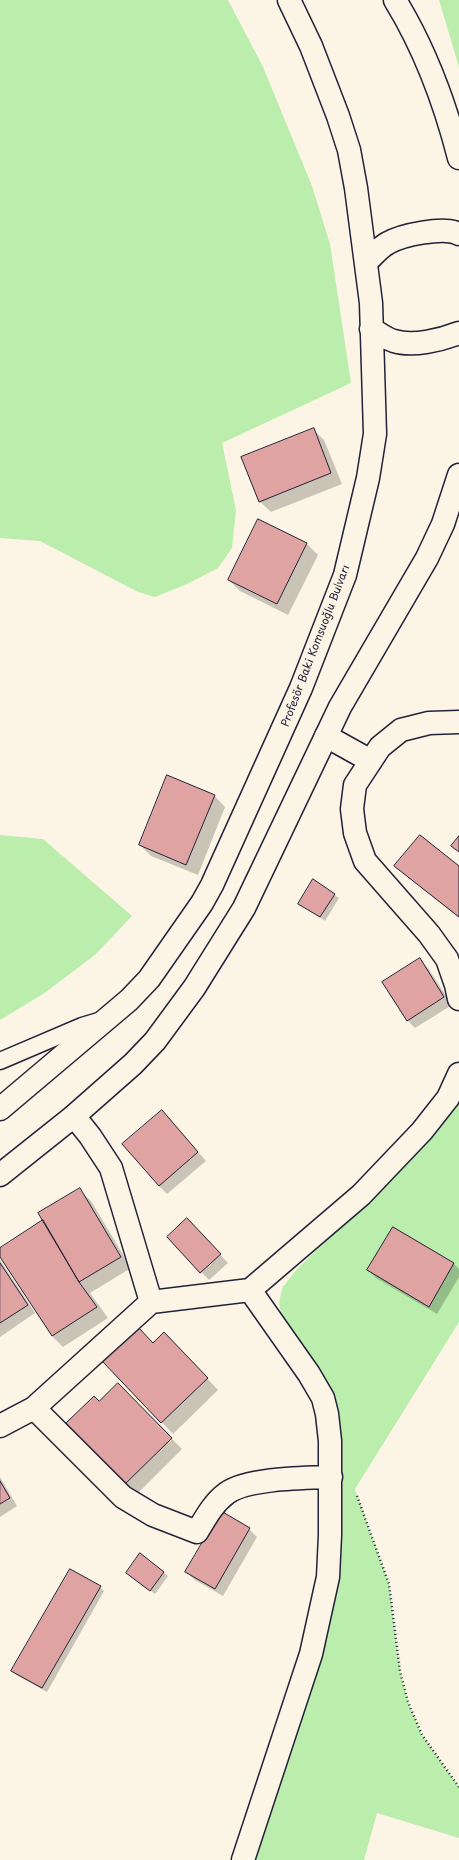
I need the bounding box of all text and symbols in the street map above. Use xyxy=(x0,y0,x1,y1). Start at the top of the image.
street label: Profesör Baki Komsuoğlu Bulvarı xyxy=(279,563,353,729)

